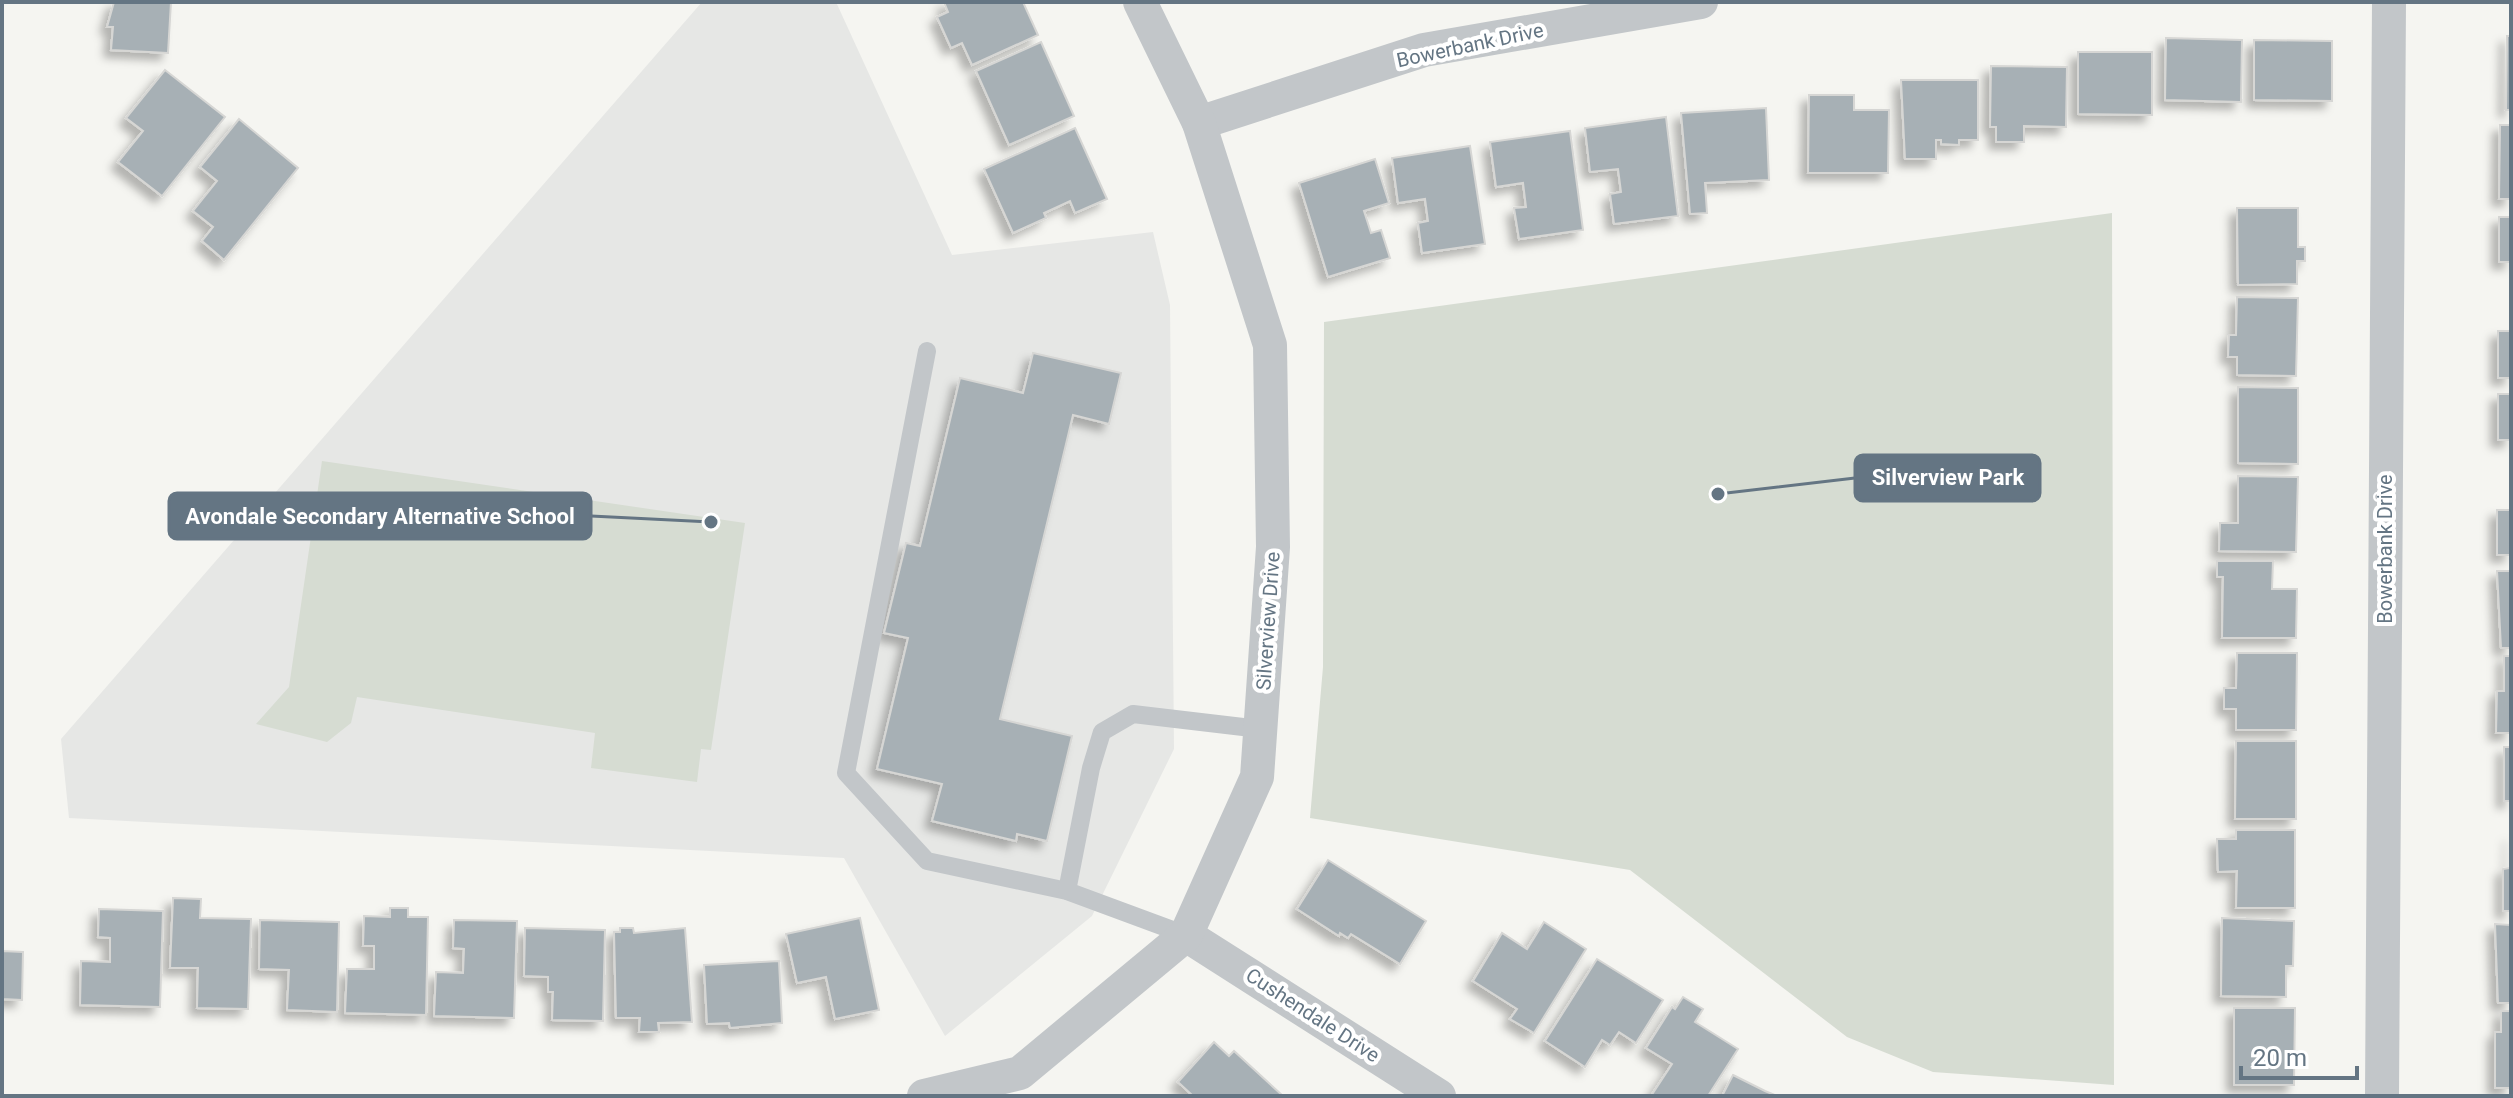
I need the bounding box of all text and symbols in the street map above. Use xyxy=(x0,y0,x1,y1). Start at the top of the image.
street label: Bowerbank Drive xyxy=(1394,18,1546,72)
callout: Silverview Park xyxy=(1855,455,2040,501)
text: Silverview Park xyxy=(1872,465,2024,490)
street label: Bowerbank Drive xyxy=(2373,474,2397,624)
callout: Avondale Secondary Alternative School xyxy=(169,493,591,539)
text: Avondale Secondary Alternative School xyxy=(185,504,575,529)
street label: Silverview Drive xyxy=(1251,551,1285,691)
street label: Cushendale Drive xyxy=(1242,963,1384,1067)
scale bar xyxy=(2241,1030,2357,1080)
text: 20 m xyxy=(2253,1044,2307,1072)

